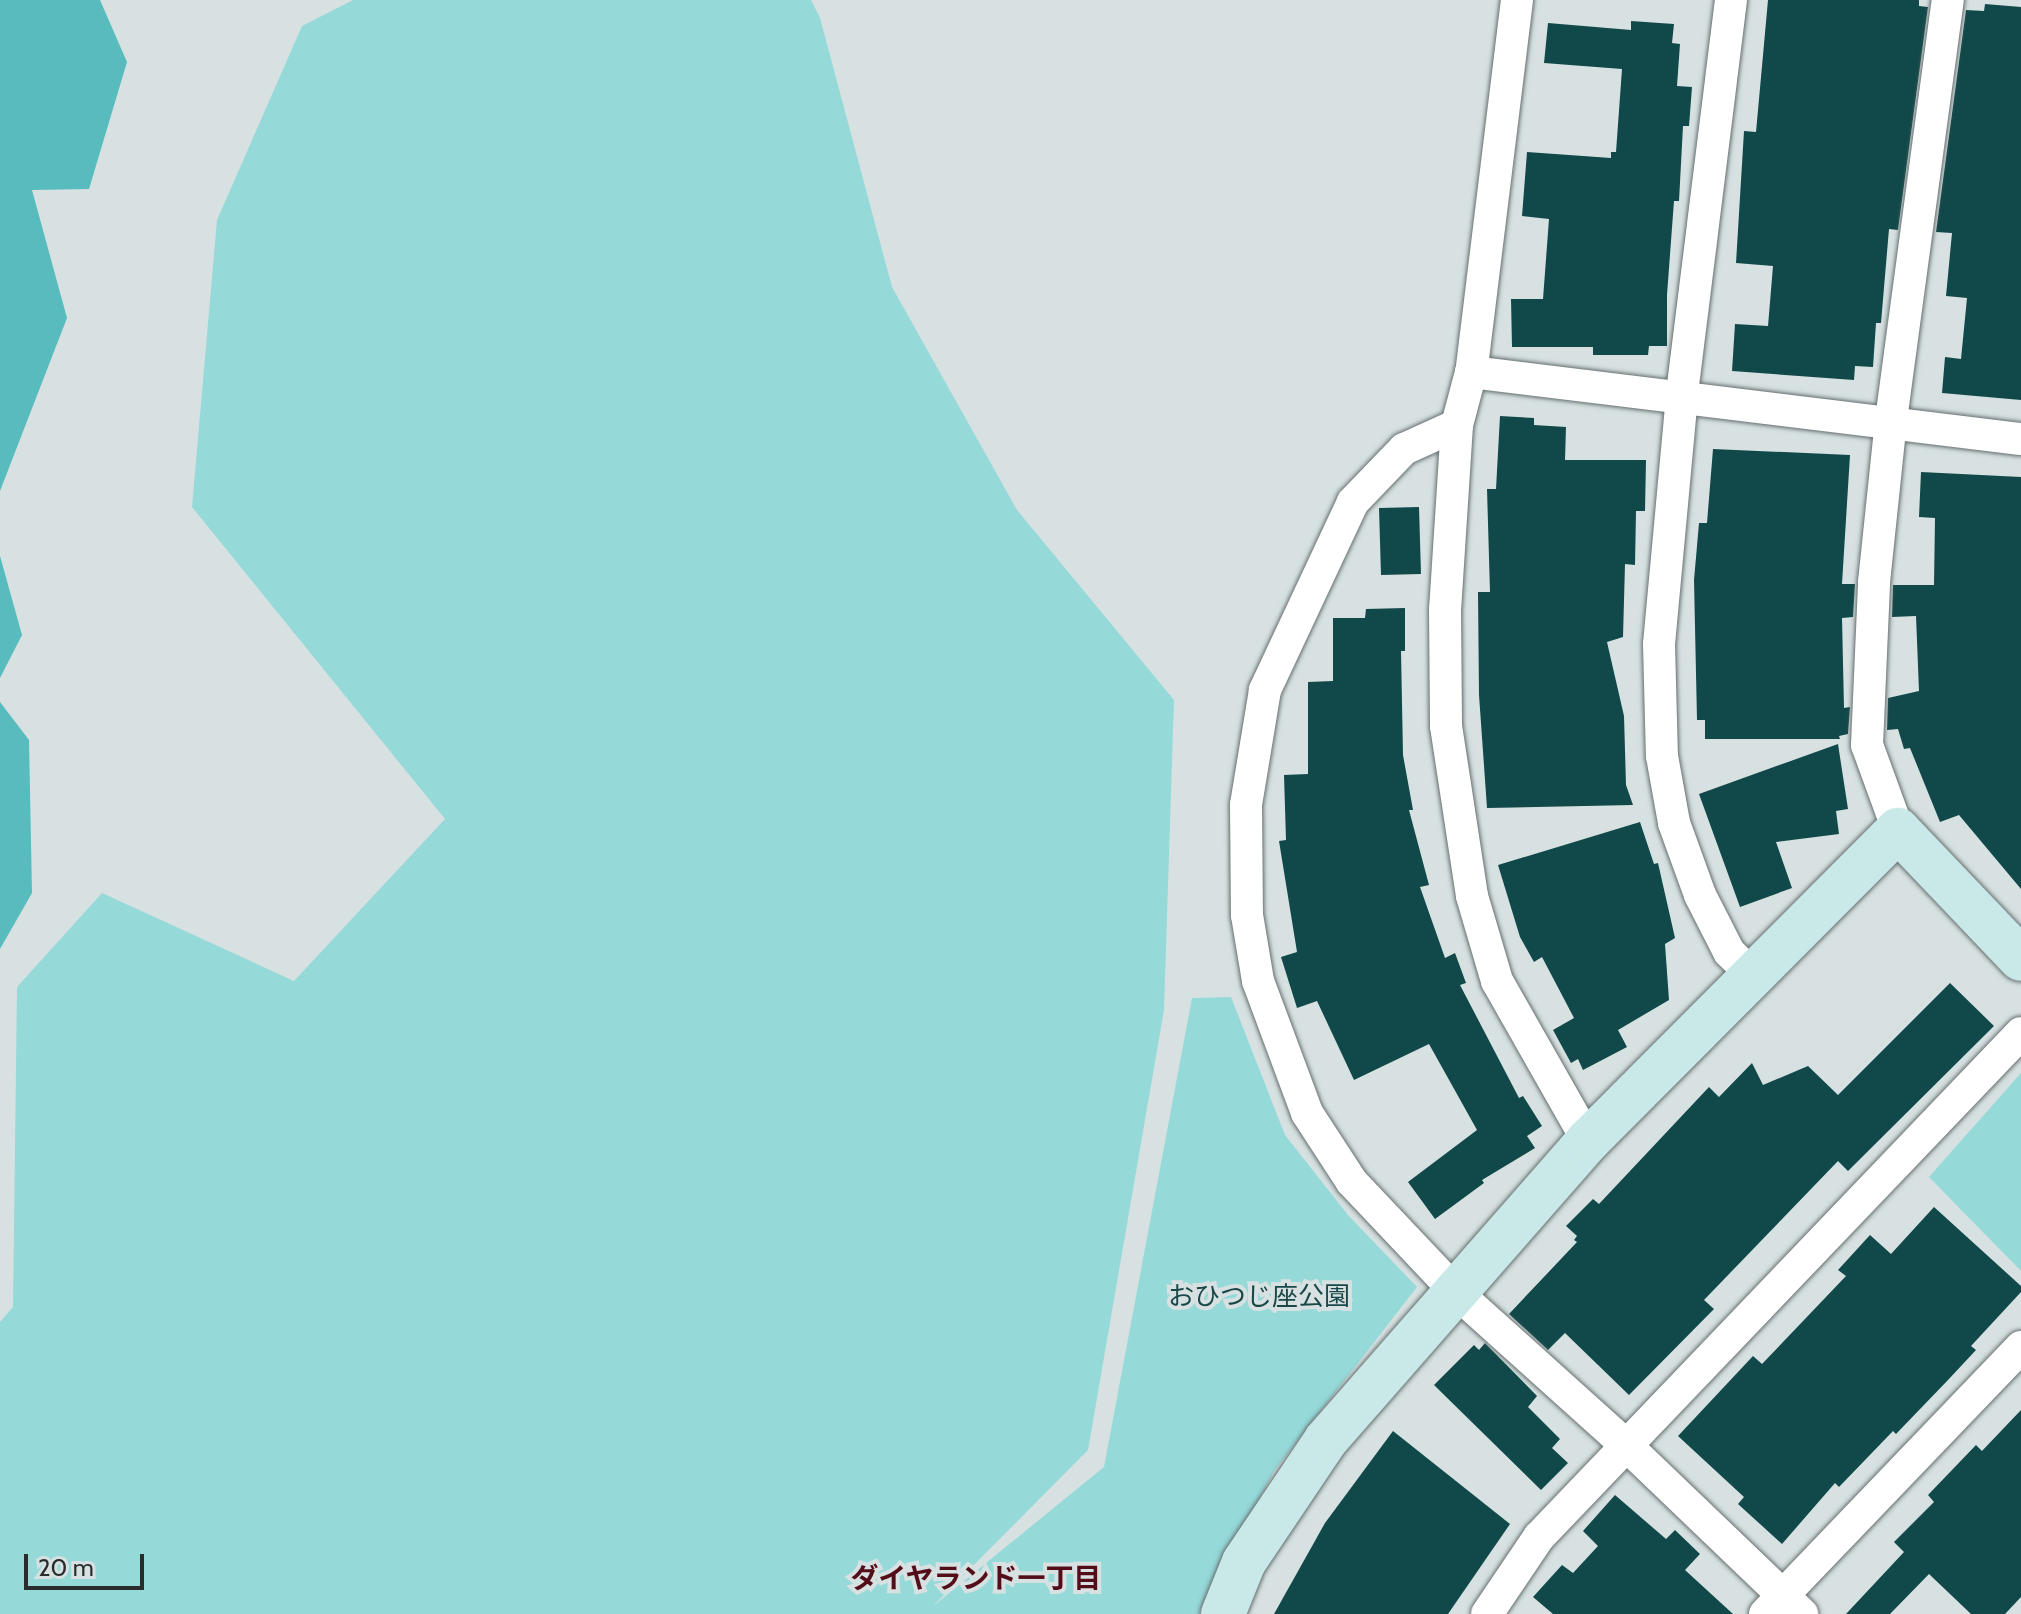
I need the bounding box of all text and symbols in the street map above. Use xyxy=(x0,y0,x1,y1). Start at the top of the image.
park label: おひつじ座公園 xyxy=(1168,1281,1350,1313)
scale bar xyxy=(28,1538,148,1588)
text: 20 m xyxy=(38,1553,94,1582)
district label: ダイヤランド一丁目 xyxy=(850,1561,1102,1595)

